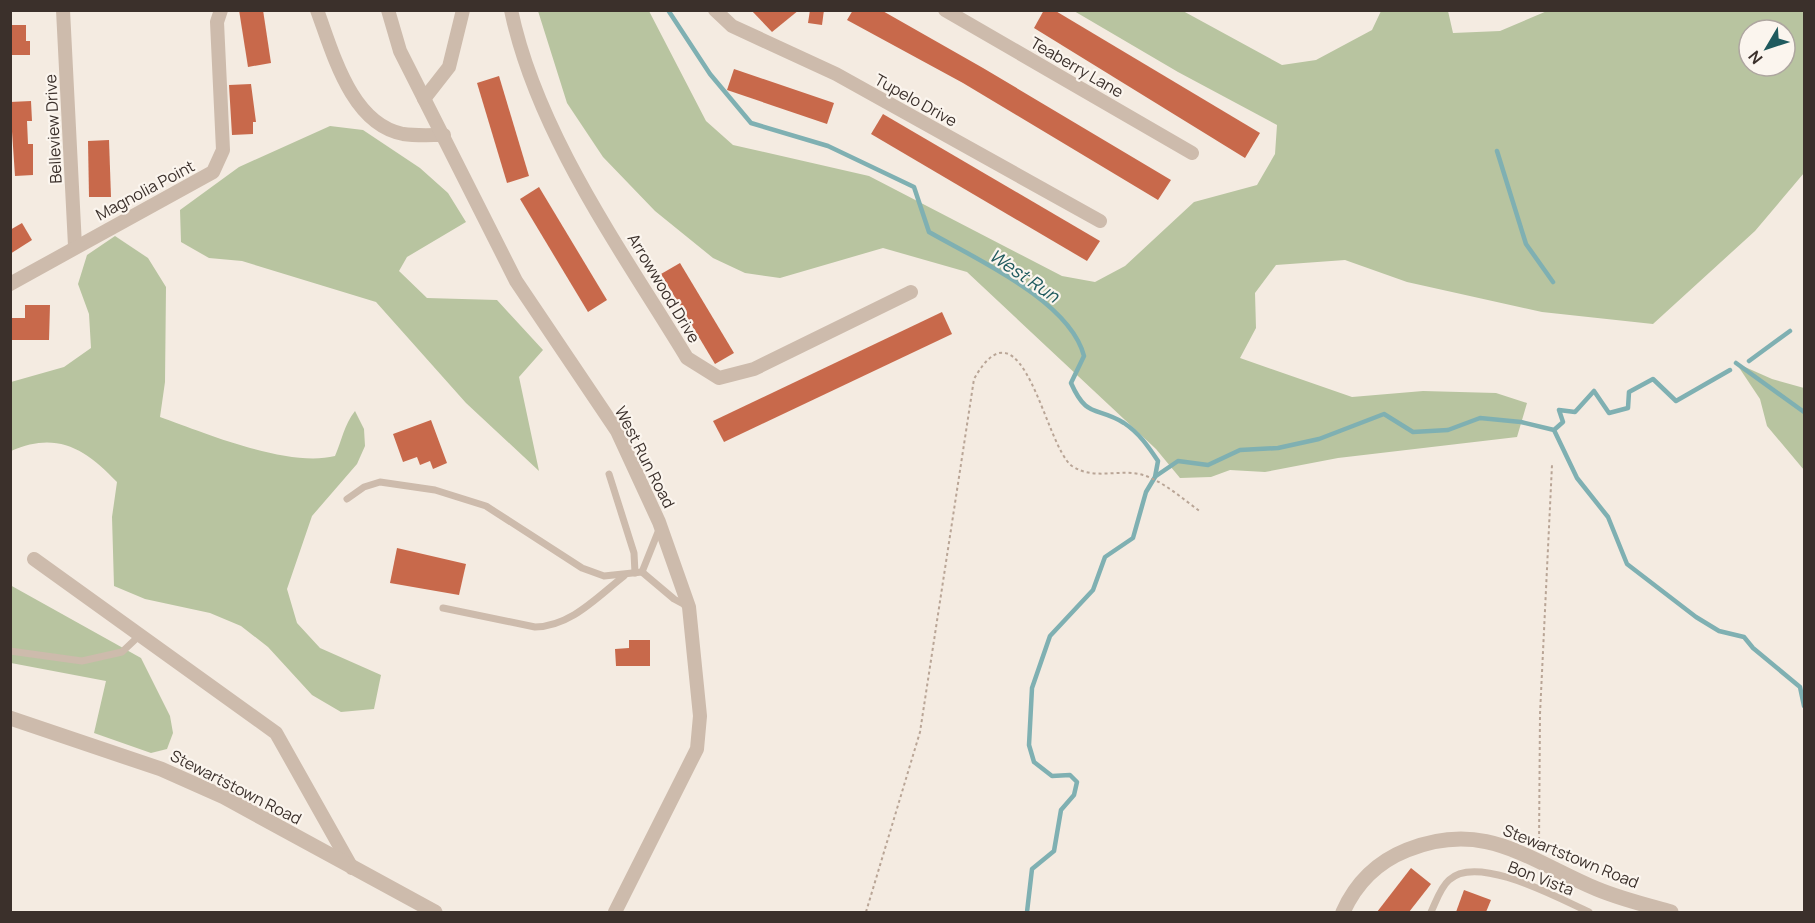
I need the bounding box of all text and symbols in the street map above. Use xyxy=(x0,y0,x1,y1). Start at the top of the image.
north arrow xyxy=(1737,18,1797,78)
street label: Teaberry Lane xyxy=(1026,31,1128,103)
text: N xyxy=(1743,46,1768,69)
street label: Tupelo Drive xyxy=(871,68,961,132)
street label: Belleview Drive xyxy=(39,74,67,184)
street label: Magnolia Point xyxy=(92,155,198,225)
street label: Arrowwood Drive xyxy=(623,229,705,347)
water label: West Run xyxy=(985,243,1065,308)
street label: West Run Road xyxy=(610,402,680,512)
street label: Stewartstown Road xyxy=(167,744,305,830)
street label: Stewartstown Road xyxy=(1500,819,1642,893)
street label: Bon Vista xyxy=(1505,855,1577,901)

